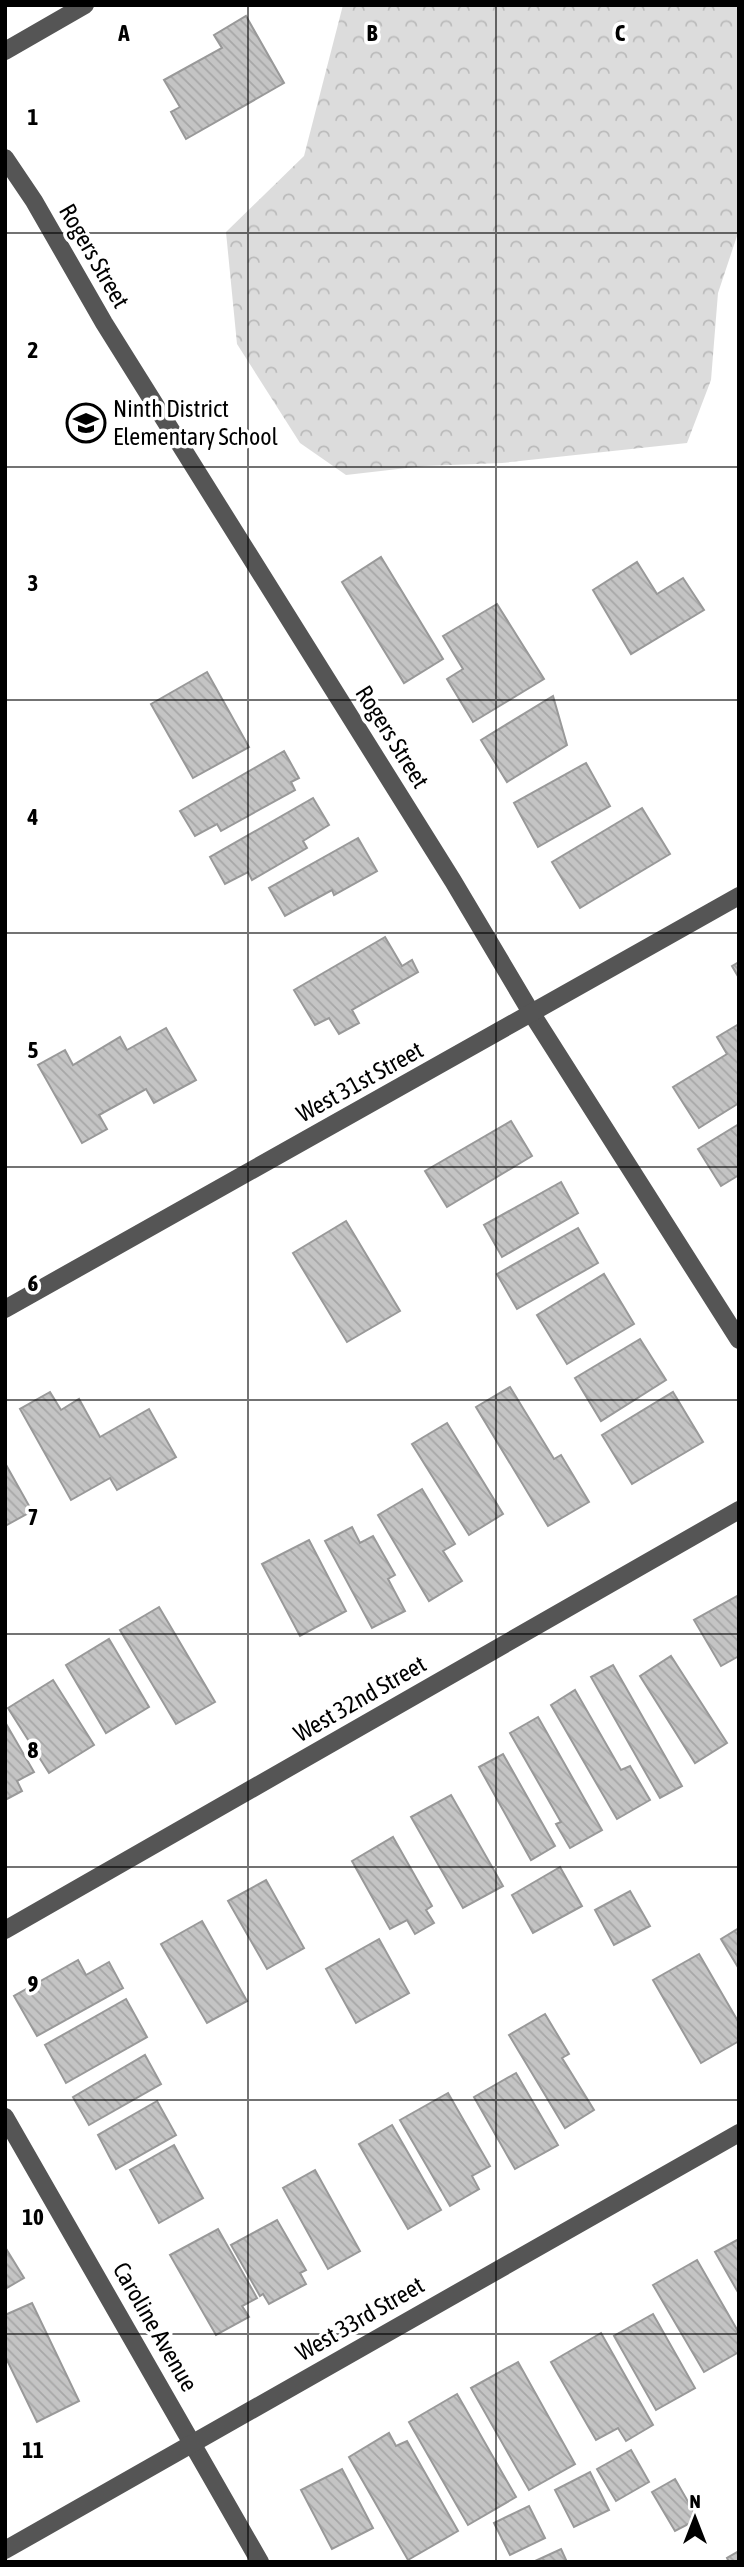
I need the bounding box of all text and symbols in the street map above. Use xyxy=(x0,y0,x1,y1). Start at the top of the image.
text: A xyxy=(117,20,130,46)
text: B xyxy=(367,20,378,46)
text: C xyxy=(615,20,626,46)
text: 1 xyxy=(28,104,39,130)
street label: Rogers Street xyxy=(54,199,135,313)
text: 2 xyxy=(28,337,38,363)
place label: Ninth District Elementary School xyxy=(113,395,279,450)
school or university icon: Ninth District Elementary School xyxy=(65,402,107,444)
text: 3 xyxy=(28,570,38,596)
street label: Rogers Street xyxy=(350,681,435,793)
text: 4 xyxy=(27,804,39,830)
street label: West 31st Street xyxy=(292,1036,428,1127)
text: 5 xyxy=(28,1037,39,1063)
text: 6 xyxy=(28,1270,39,1296)
text: 7 xyxy=(28,1504,38,1530)
street label: West 32nd Street xyxy=(289,1650,431,1747)
text: 8 xyxy=(28,1737,39,1763)
text: 9 xyxy=(28,1971,39,1997)
text: 10 xyxy=(22,2204,44,2230)
street label: Caroline Avenue xyxy=(108,2257,203,2396)
street label: West 33rd Street xyxy=(291,2271,429,2366)
text: 11 xyxy=(22,2437,44,2463)
north arrow xyxy=(660,2483,730,2553)
text: N xyxy=(689,2490,701,2512)

